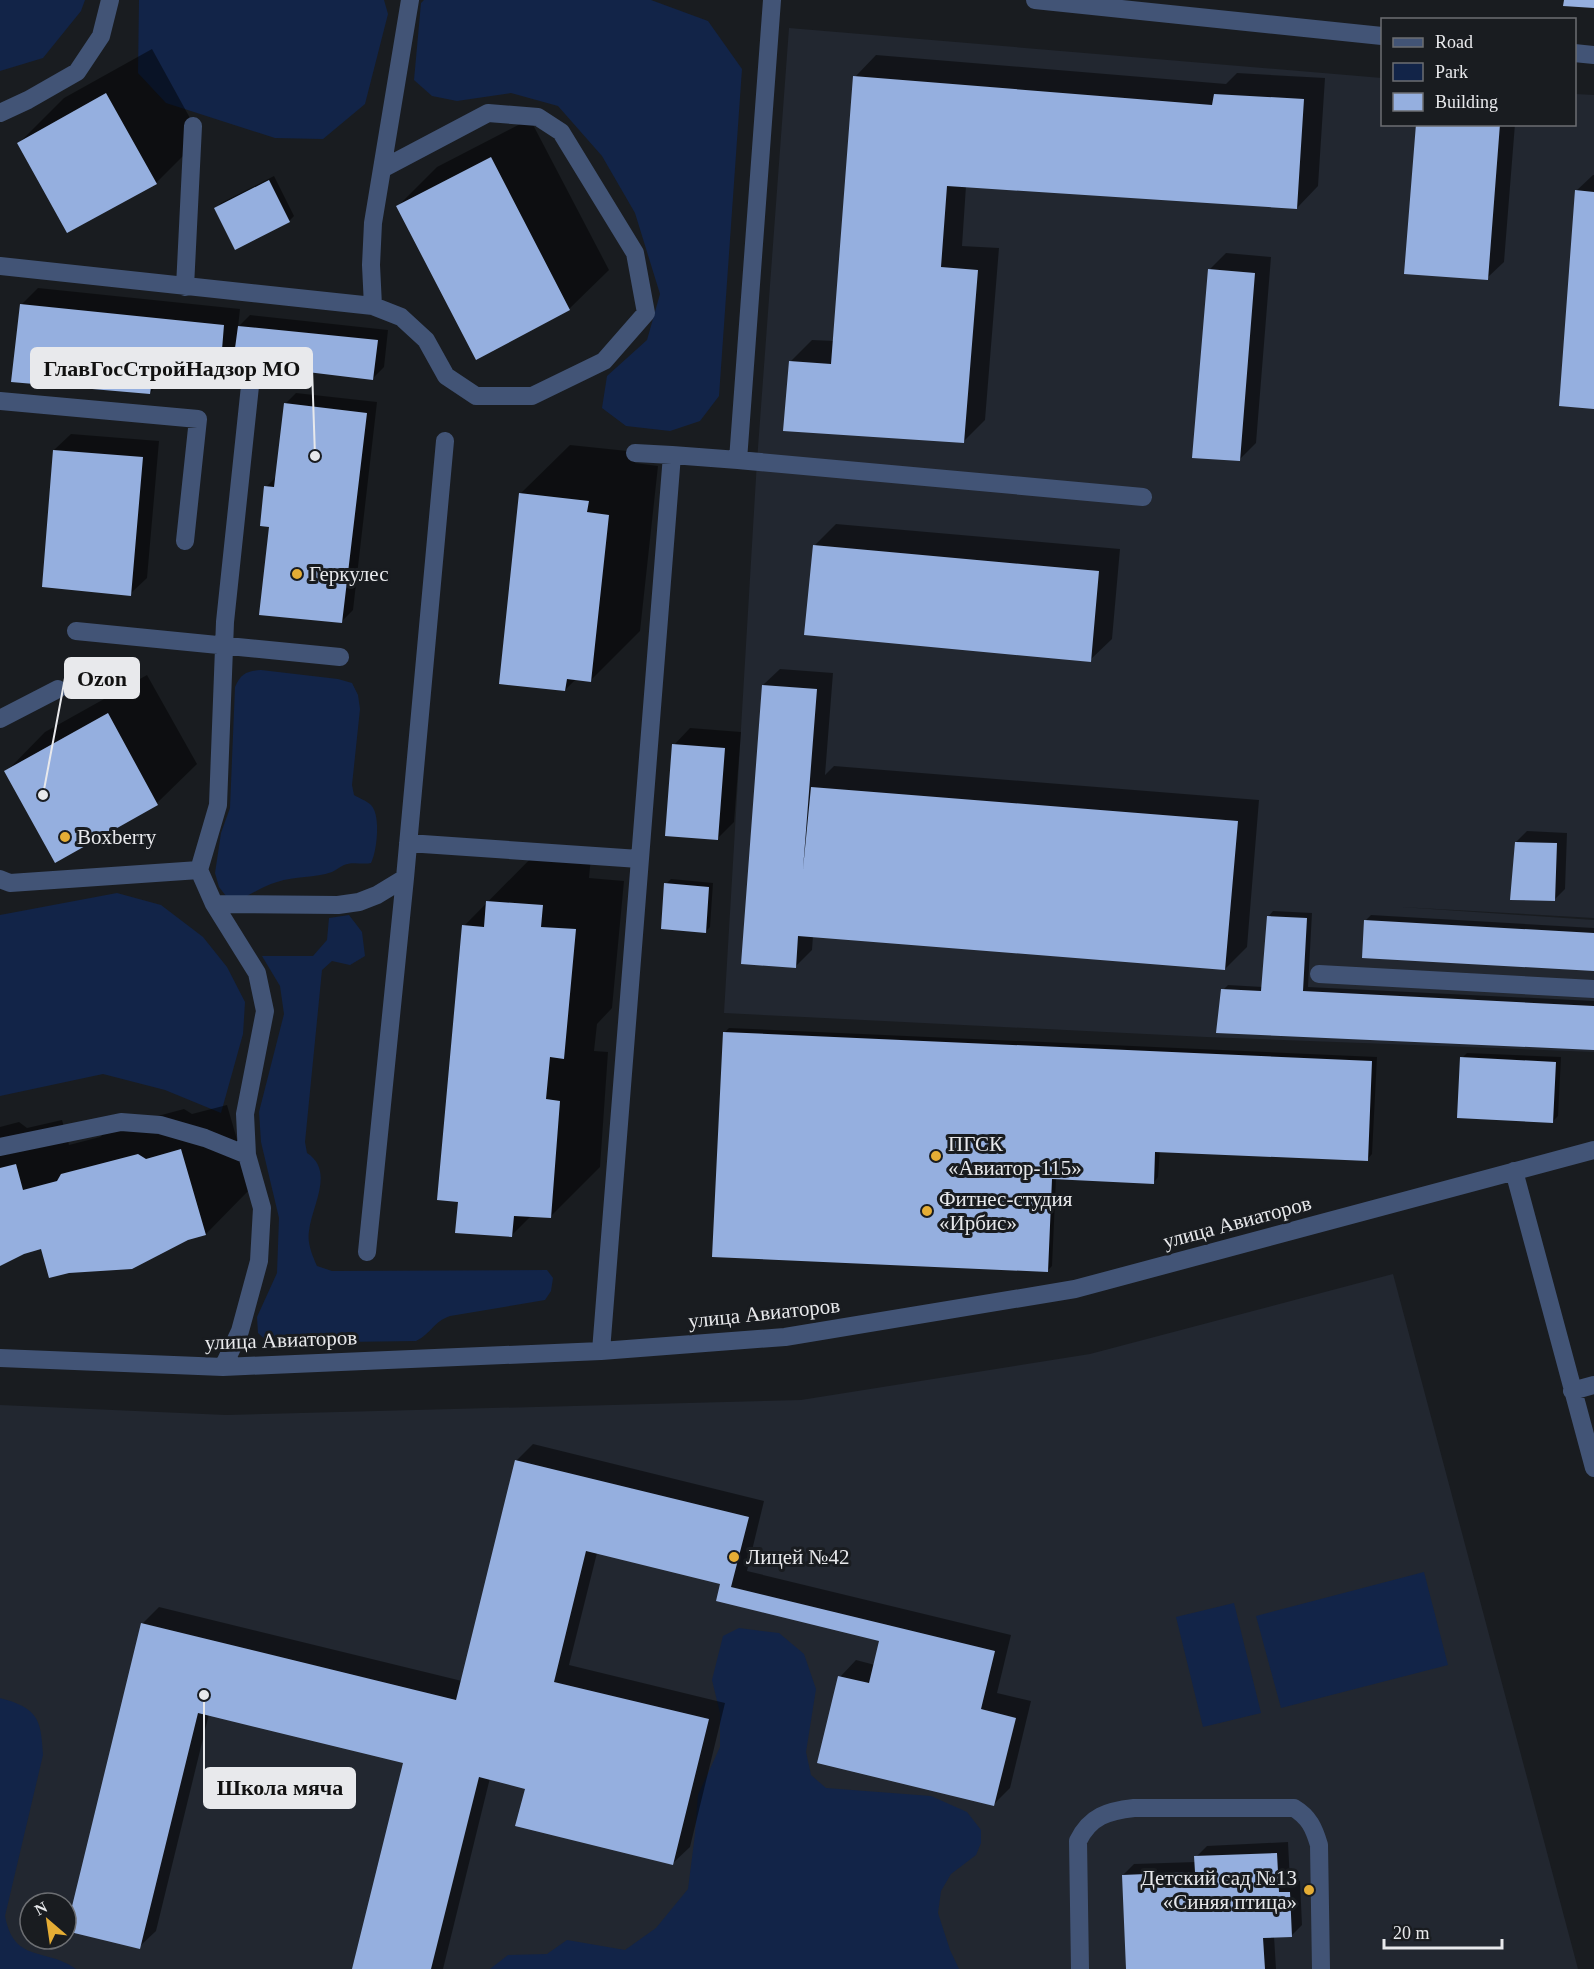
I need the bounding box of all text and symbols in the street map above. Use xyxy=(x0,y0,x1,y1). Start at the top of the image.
legend xyxy=(1381,18,1576,126)
text: Road xyxy=(1435,32,1473,52)
text: Park xyxy=(1435,62,1468,82)
text: Building xyxy=(1435,92,1498,112)
callout: ГлавГосСтройНадзор МО xyxy=(31,348,312,388)
text: ГлавГосСтройНадзор МО xyxy=(44,356,301,381)
place label: Геркулес xyxy=(309,562,389,586)
marker: Геркулес xyxy=(290,567,304,581)
callout: Ozon xyxy=(65,658,139,698)
text: Ozon xyxy=(77,666,127,691)
place label: Boxberry xyxy=(77,825,157,849)
marker: Boxberry xyxy=(58,830,72,844)
place label: ПГСК «Авиатор-115» xyxy=(948,1132,1082,1180)
marker: ПГСК «Авиатор-115» xyxy=(929,1149,943,1163)
place label: Фитнес-студия «Ирбис» xyxy=(939,1187,1073,1235)
street label: улица Авиаторов xyxy=(1160,1191,1314,1253)
marker: Фитнес-студия «Ирбис» xyxy=(920,1204,934,1218)
street label: улица Авиаторов xyxy=(687,1293,841,1333)
street label: улица Авиаторов xyxy=(204,1325,358,1355)
place label: Лицей №42 xyxy=(746,1545,850,1569)
marker: Лицей №42 xyxy=(727,1550,741,1564)
callout: Школа мяча xyxy=(204,1768,355,1808)
text: Школа мяча xyxy=(217,1775,343,1800)
place label: Детский сад №13 «Синяя птица» xyxy=(1141,1866,1297,1914)
marker: Детский сад №13 «Синяя птица» xyxy=(1302,1883,1316,1897)
north arrow xyxy=(18,1891,78,1951)
text: N xyxy=(32,1898,51,1919)
scale bar xyxy=(1384,1912,1502,1950)
text: 20 m xyxy=(1393,1923,1430,1943)

